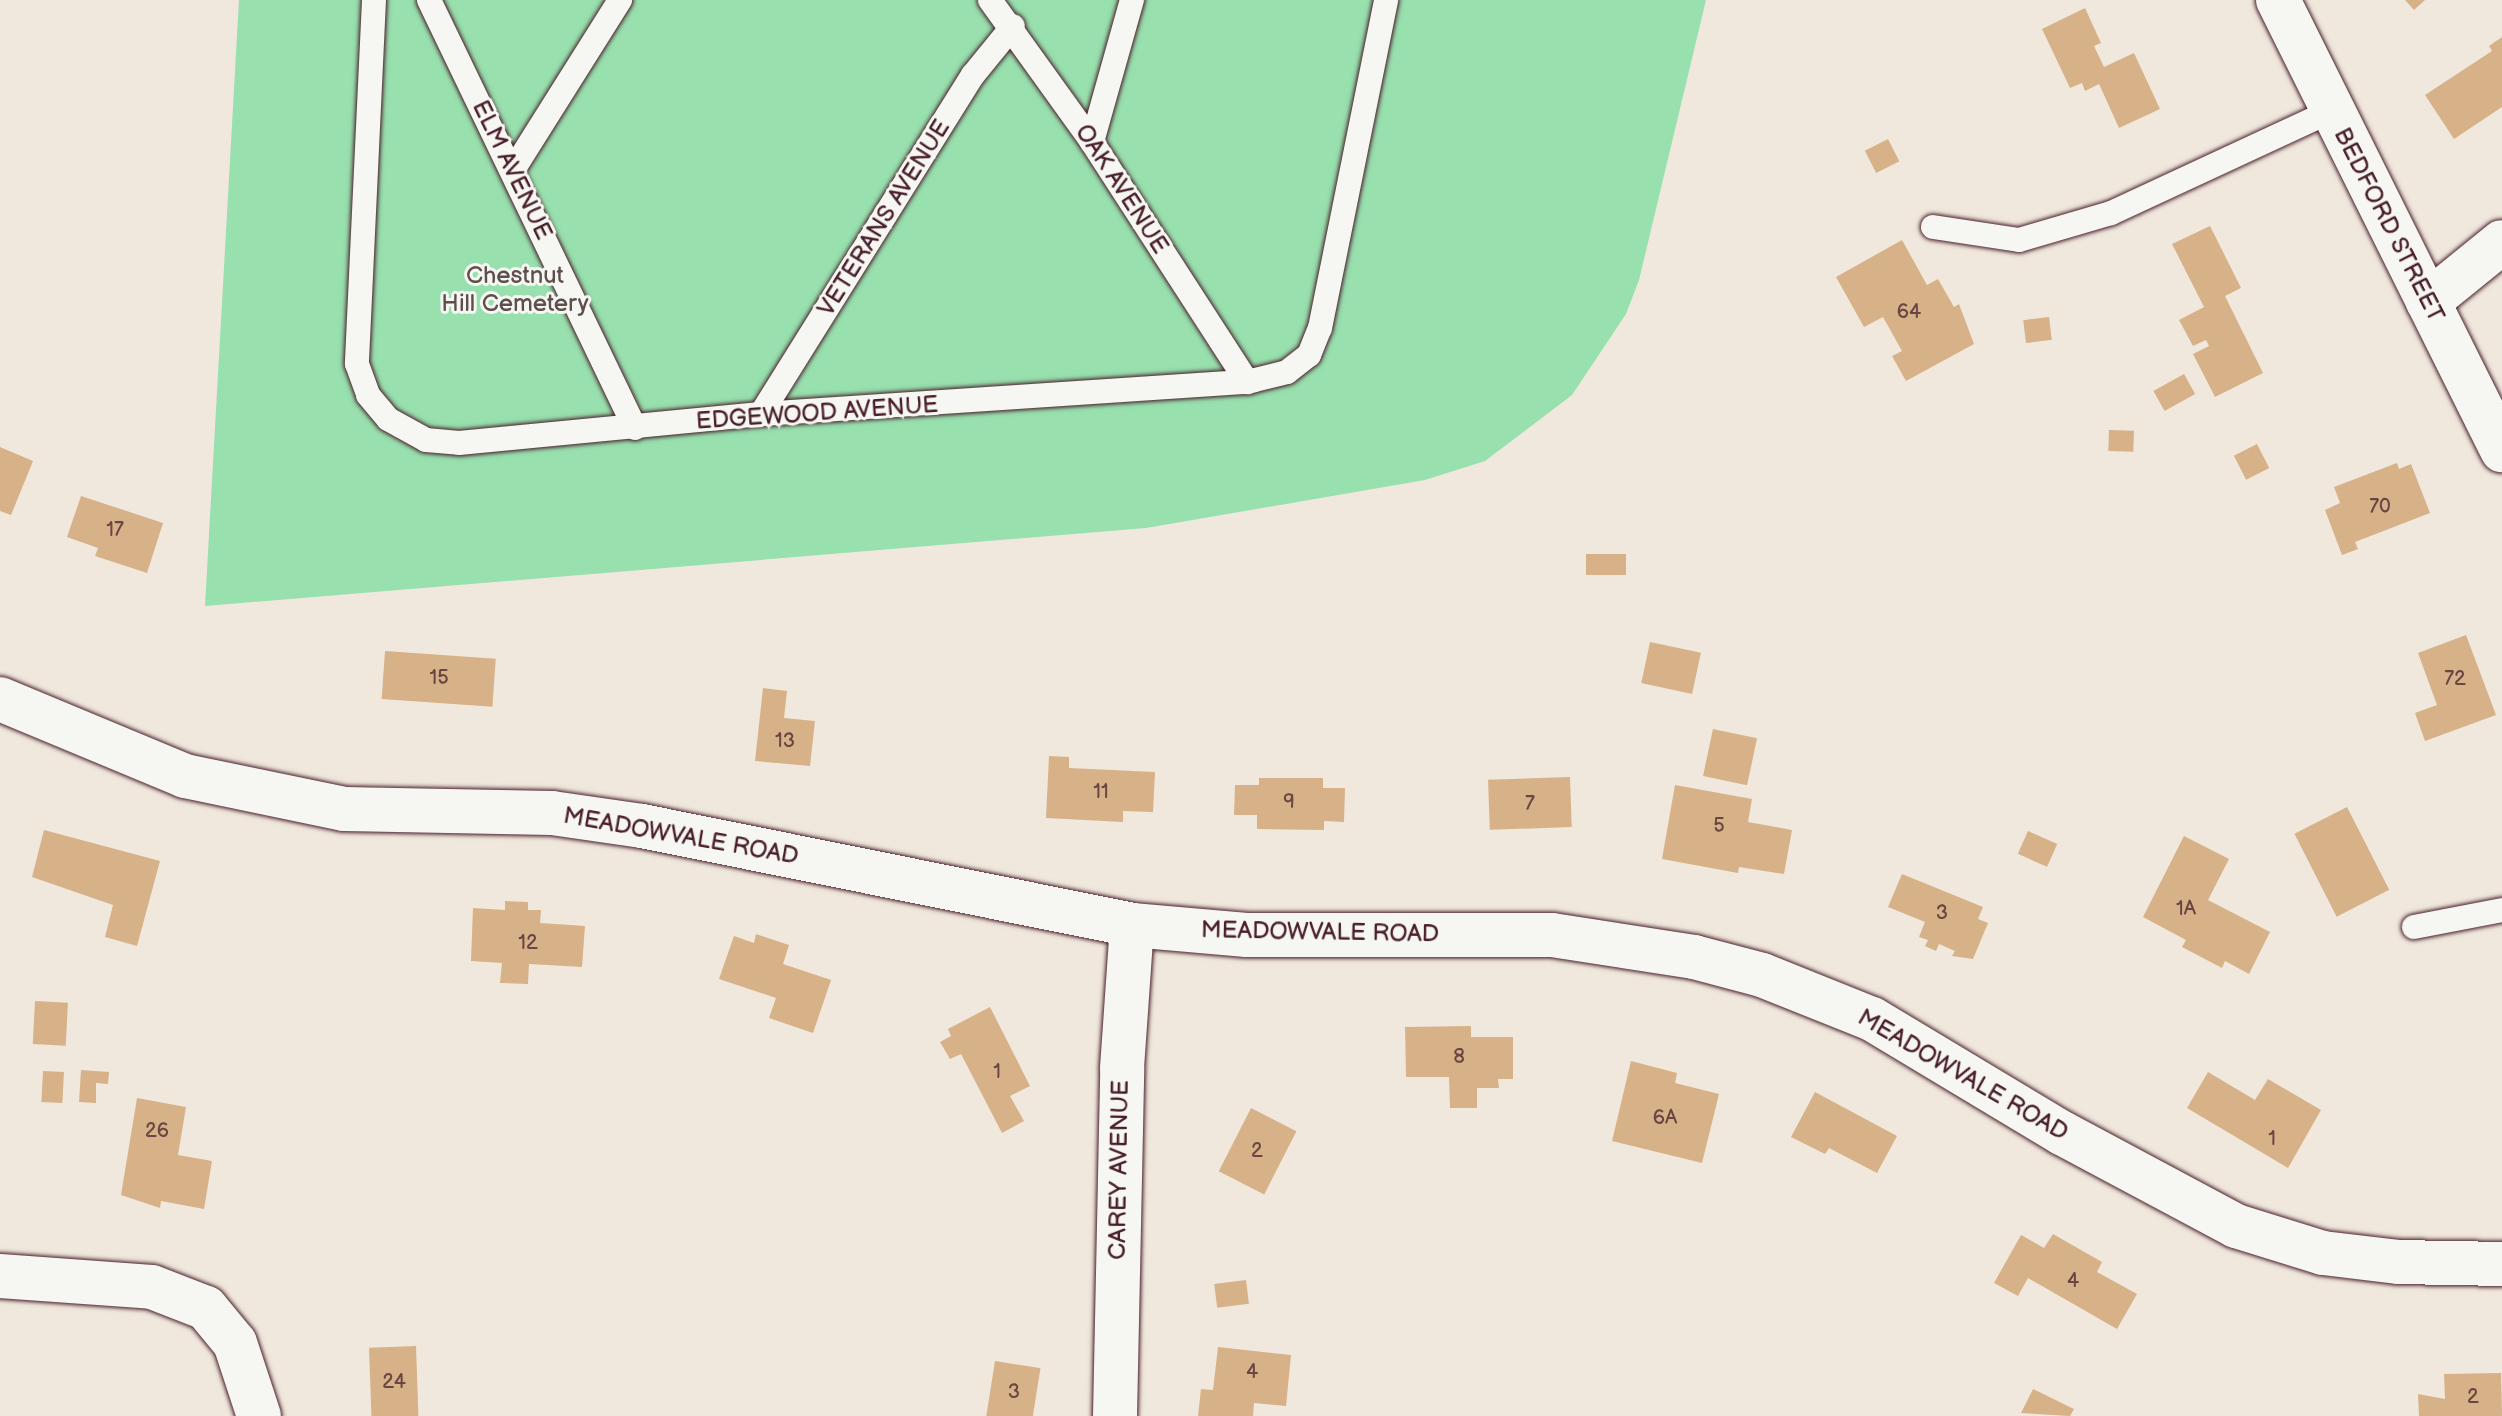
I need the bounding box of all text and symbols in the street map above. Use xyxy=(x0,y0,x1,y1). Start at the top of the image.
street label: ELM AVENUE xyxy=(466,96,558,244)
street label: VETERANS AVENUE xyxy=(812,114,956,322)
street label: OAK AVENUE xyxy=(1069,119,1175,259)
street label: BEDFORD STREET xyxy=(2327,123,2451,327)
park label: Chestnut Hill Cemetery xyxy=(441,262,589,318)
house number: 64 xyxy=(1897,300,1921,324)
street label: EDGEWOOD AVENUE xyxy=(695,390,939,436)
house number: 70 xyxy=(2369,495,2391,519)
house number: 17 xyxy=(106,518,124,542)
house number: 15 xyxy=(429,666,449,690)
house number: 72 xyxy=(2444,667,2466,691)
house number: 13 xyxy=(775,729,795,753)
house number: 11 xyxy=(1093,780,1109,804)
house number: 9 xyxy=(1283,790,1295,814)
house number: 7 xyxy=(1525,792,1535,816)
street label: MEADOWVALE ROAD xyxy=(561,801,801,871)
house number: 5 xyxy=(1713,814,1725,838)
house number: 1A xyxy=(2176,897,2196,921)
house number: 3 xyxy=(1936,901,1948,925)
street label: MEADOWVALE ROAD xyxy=(1201,916,1439,948)
house number: 12 xyxy=(518,931,538,955)
street label: MEADOWVALE ROAD xyxy=(1853,1003,2073,1147)
house number: 8 xyxy=(1453,1045,1465,1069)
house number: 1 xyxy=(993,1060,1001,1084)
street label: CAREY AVENUE xyxy=(1103,1080,1135,1260)
house number: 6A xyxy=(1653,1106,1677,1130)
house number: 26 xyxy=(145,1119,169,1143)
house number: 1 xyxy=(2268,1127,2276,1151)
house number: 2 xyxy=(1251,1139,1263,1163)
house number: 4 xyxy=(2067,1269,2079,1293)
house number: 4 xyxy=(1246,1360,1258,1384)
house number: 24 xyxy=(382,1370,406,1394)
house number: 3 xyxy=(1008,1380,1020,1404)
house number: 2 xyxy=(2467,1385,2479,1409)

